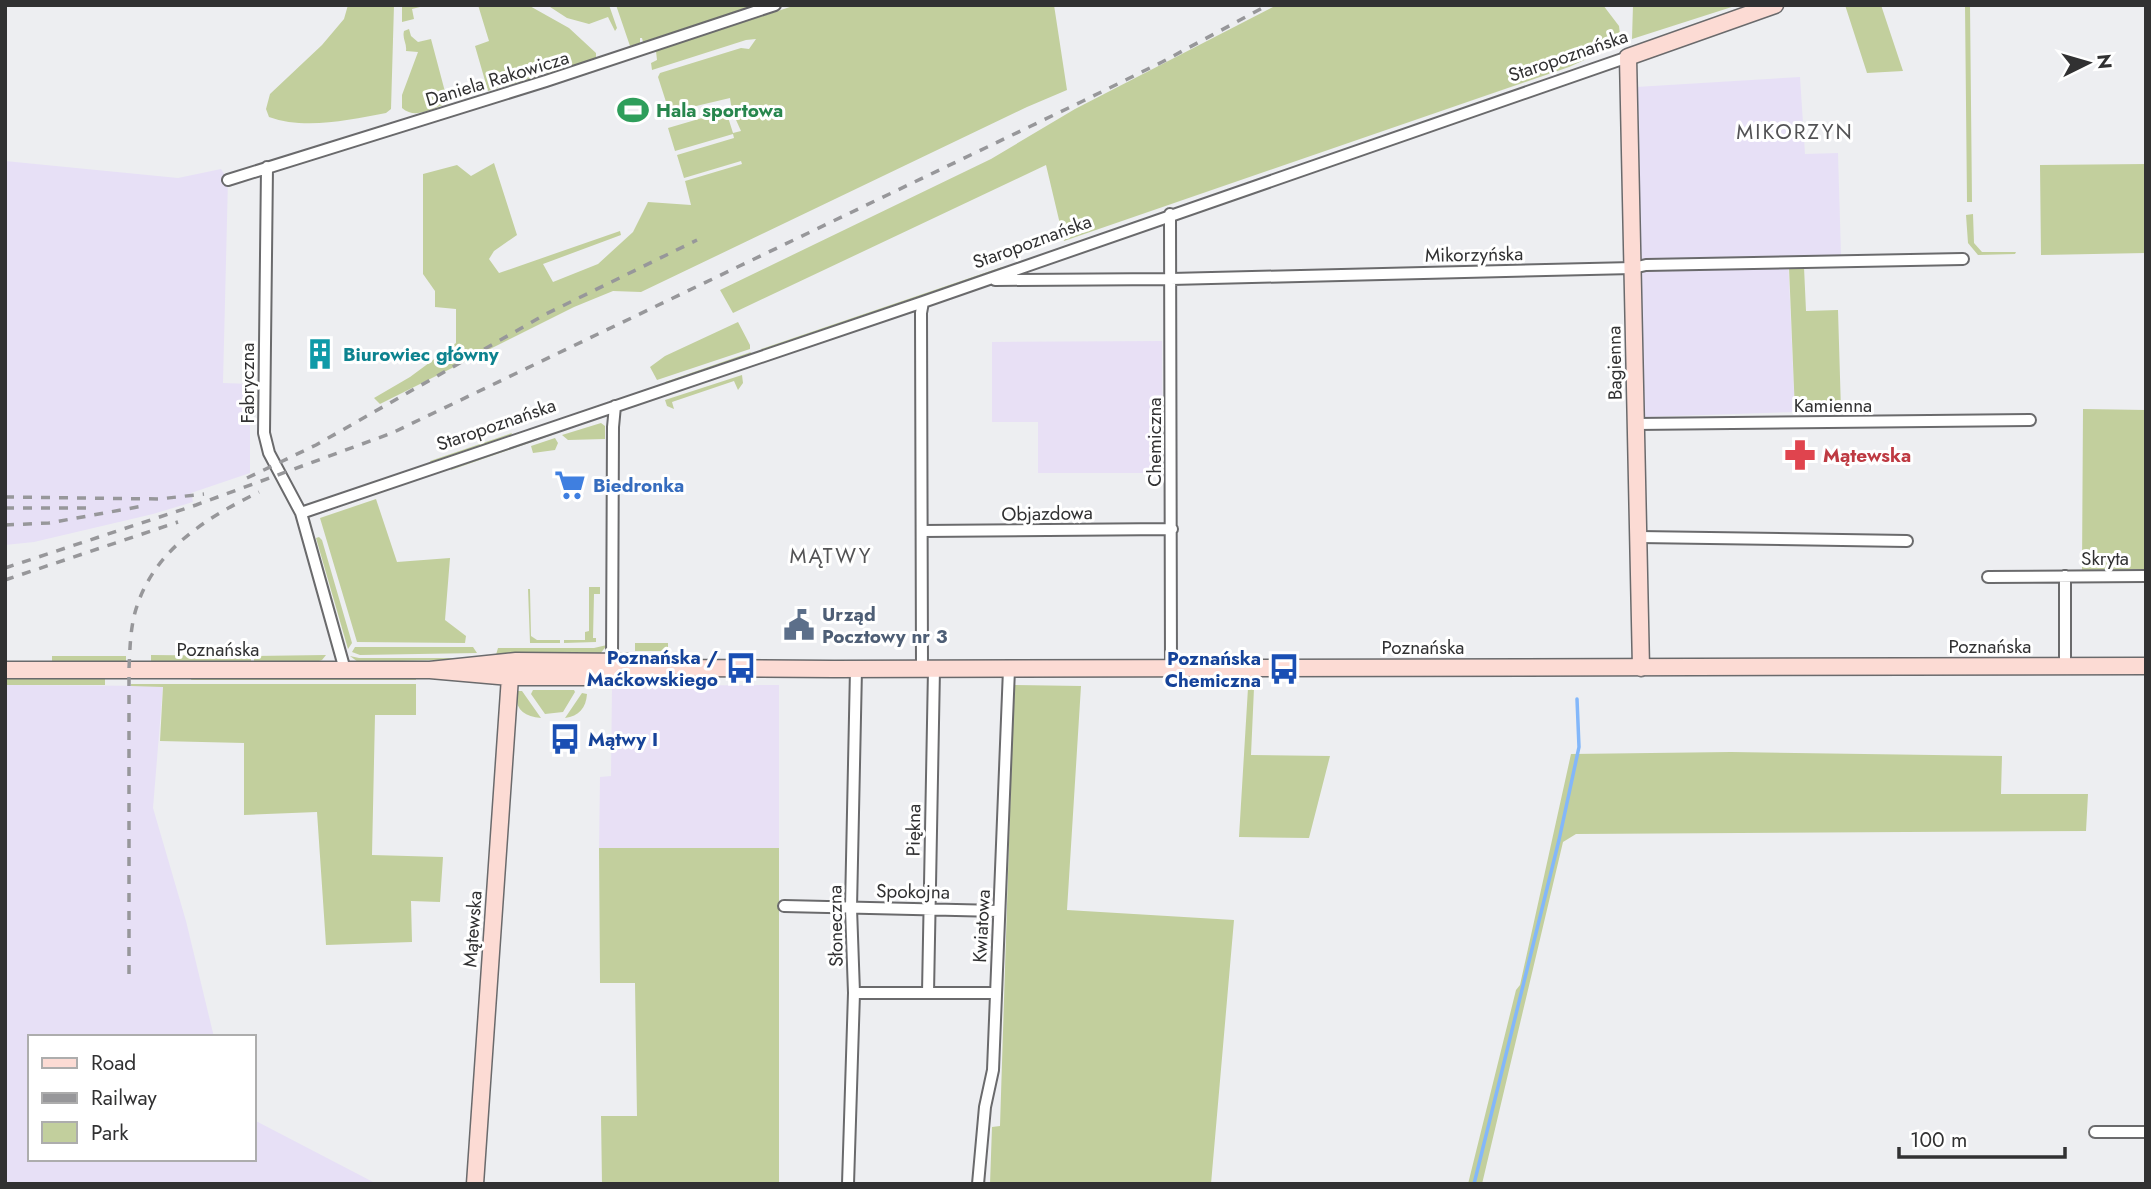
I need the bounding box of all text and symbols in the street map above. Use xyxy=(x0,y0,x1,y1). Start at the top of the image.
street label: Staropoznańska xyxy=(1505,22,1631,89)
north arrow xyxy=(2053,28,2123,98)
street label: Daniela Rakowicza xyxy=(422,44,572,113)
text: N xyxy=(2090,53,2119,70)
sports icon: Hala sportowa xyxy=(616,93,650,127)
place label: Hala sportowa xyxy=(656,97,783,124)
district label: MIKORZYN xyxy=(1736,117,1854,147)
street label: Staropoznańska xyxy=(969,207,1095,275)
street label: Mikorzyńska xyxy=(1425,240,1523,269)
street label: Bagienna xyxy=(1600,326,1629,400)
building icon: Biurowiec główny xyxy=(303,337,337,371)
place label: Biurowiec główny xyxy=(343,341,500,368)
street label: Fabryczna xyxy=(234,343,261,424)
street label: Staropoznańska xyxy=(433,391,559,458)
street label: Kamienna xyxy=(1794,392,1872,419)
street label: Chemiczna xyxy=(1141,397,1168,487)
pharmacy icon: Mątewska xyxy=(1783,438,1817,472)
place label: Mątewska xyxy=(1823,442,1911,469)
supermarket icon: Biedronka xyxy=(553,468,587,502)
place label: Biedronka xyxy=(593,472,684,499)
street label: Objazdowa xyxy=(1001,499,1093,528)
district label: MĄTWY xyxy=(789,541,873,571)
street label: Skryta xyxy=(2081,545,2129,572)
place label: Urząd Pocztowy nr 3 xyxy=(822,601,948,650)
public building icon: Urząd Pocztowy nr 3 xyxy=(782,608,816,642)
street label: Poznańska xyxy=(1949,633,2031,660)
street label: Poznańska xyxy=(1382,634,1464,661)
street label: Poznańska xyxy=(177,636,259,663)
place label: Poznańska / Maćkowskiego xyxy=(587,644,718,693)
place label: Poznańska Chemiczna xyxy=(1165,645,1261,694)
bus stop icon: Poznańska / Maćkowskiego xyxy=(724,651,758,685)
bus stop icon: Poznańska Chemiczna xyxy=(1267,652,1301,686)
bus stop icon: Mątwy I xyxy=(548,722,582,756)
place label: Mątwy I xyxy=(588,726,658,753)
street label: Piękna xyxy=(900,803,927,857)
street label: Spokojna xyxy=(876,877,950,906)
street label: Słoneczna xyxy=(821,885,850,967)
street label: Kwiatowa xyxy=(966,889,997,963)
street label: Mątewska xyxy=(456,890,489,968)
legend xyxy=(28,1035,256,1161)
text: Road xyxy=(91,1048,136,1078)
text: Railway xyxy=(91,1083,157,1113)
scale bar xyxy=(1899,1116,2065,1160)
text: Park xyxy=(91,1118,129,1148)
text: 100 m xyxy=(1910,1125,1967,1155)

